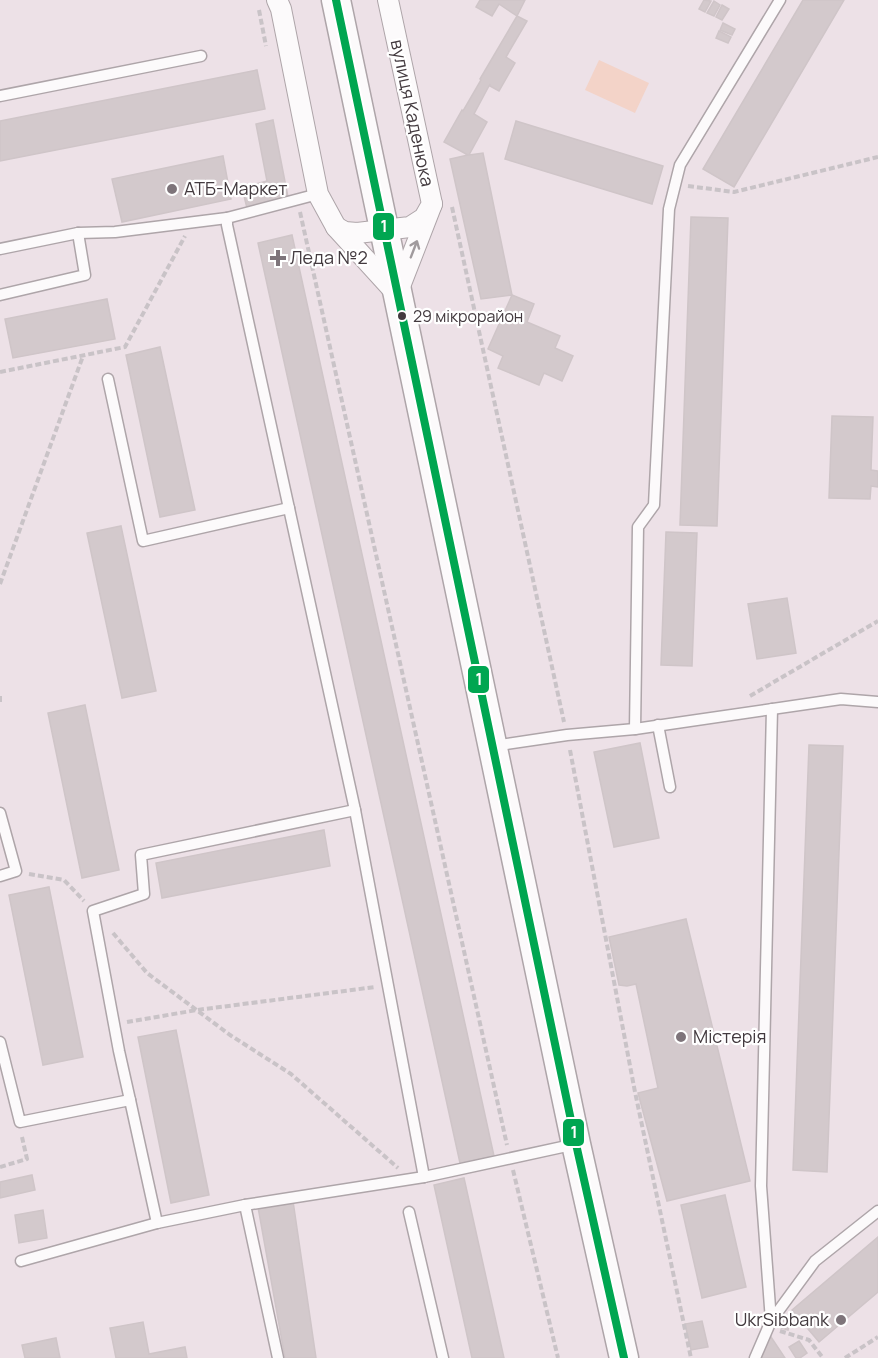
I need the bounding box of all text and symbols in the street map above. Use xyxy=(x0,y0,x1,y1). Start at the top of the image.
street label: вулиця Каденюка xyxy=(386,37,440,189)
place label: АТБ-Маркет xyxy=(184,176,287,200)
marker: АТБ-Маркет xyxy=(165,182,179,196)
line badge: 1 xyxy=(372,212,395,241)
text: 1 xyxy=(380,215,388,237)
one-way arrow xyxy=(410,240,421,259)
place label: Леда №2 xyxy=(290,245,368,269)
marker: Леда №2 xyxy=(271,251,285,265)
place label: 29 мікрорайон xyxy=(413,305,523,327)
marker: 29 мікрорайон xyxy=(396,310,408,322)
line badge: 1 xyxy=(467,665,490,694)
text: 1 xyxy=(475,668,483,690)
place label: Містерія xyxy=(693,1024,767,1048)
marker: Містерія xyxy=(674,1030,688,1044)
line badge: 1 xyxy=(562,1118,585,1147)
text: 1 xyxy=(570,1121,578,1143)
place label: UkrSibbank xyxy=(735,1307,830,1331)
marker: UkrSibbank xyxy=(834,1313,848,1327)

